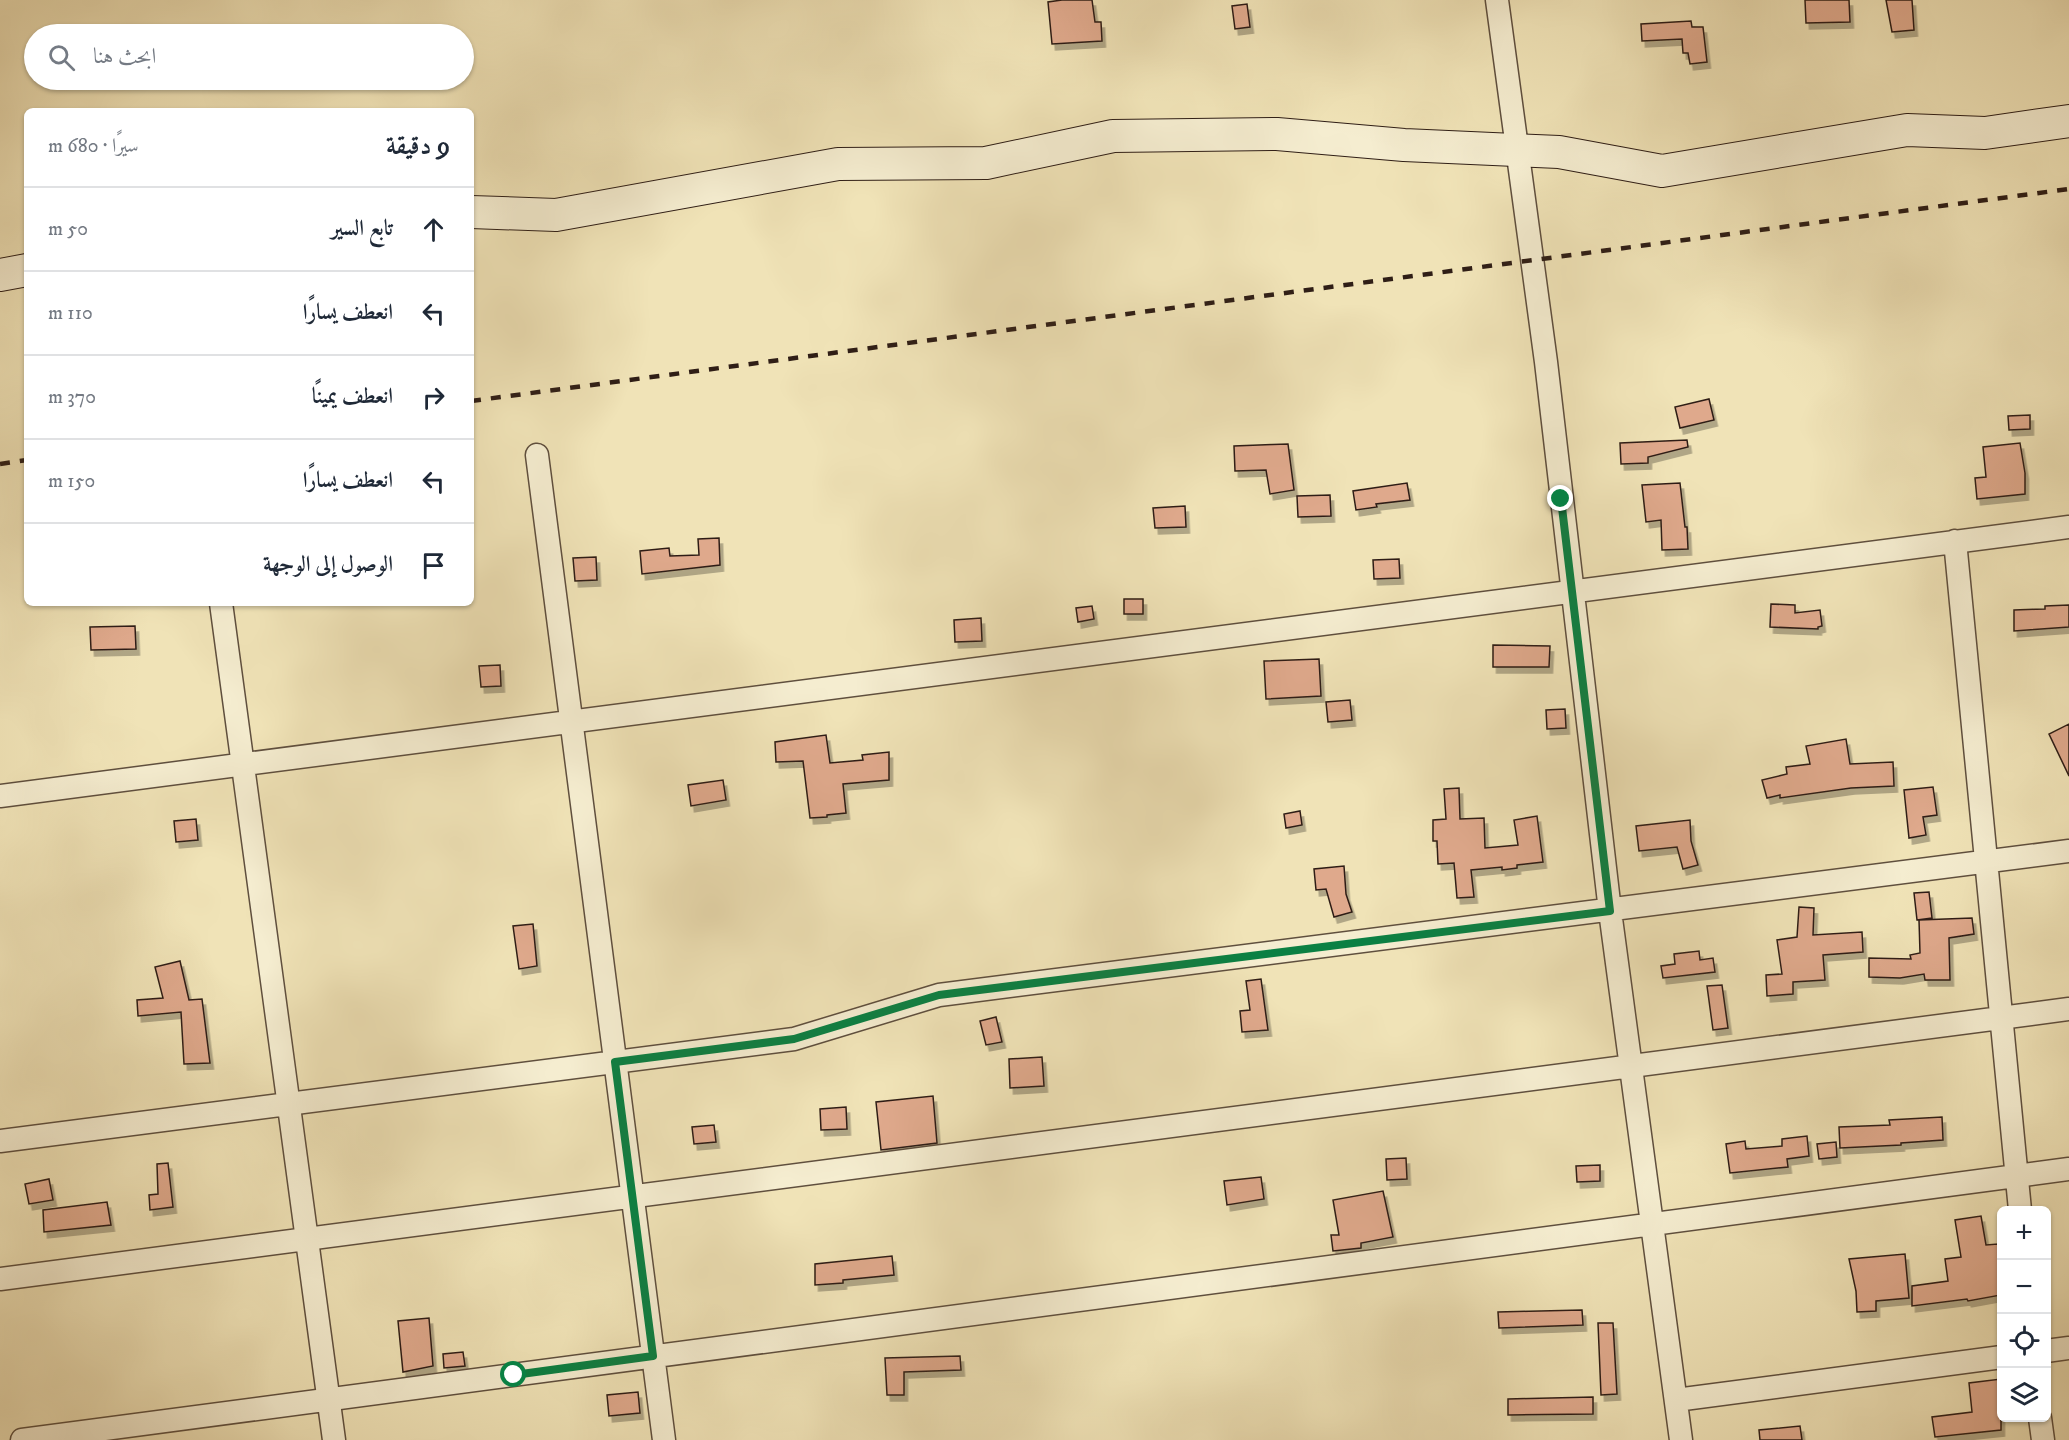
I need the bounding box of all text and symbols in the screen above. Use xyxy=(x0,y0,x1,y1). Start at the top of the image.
search box xyxy=(24,24,474,90)
icon: search xyxy=(45,41,78,74)
text: ابحث هنا xyxy=(93,43,156,70)
text: 9 دقيقة xyxy=(386,130,450,163)
text: سيرًا · 680 m xyxy=(48,134,139,159)
icon: ahead xyxy=(417,213,450,246)
text: تابع السير xyxy=(331,215,393,242)
text: 50 m xyxy=(48,217,88,242)
icon: left xyxy=(417,297,450,330)
text: انعطف يسارًا xyxy=(303,299,393,326)
text: 110 m xyxy=(48,301,93,326)
icon: right xyxy=(417,381,450,414)
text: انعطف يمينًا xyxy=(312,383,393,410)
text: 370 m xyxy=(48,385,96,410)
icon: left xyxy=(417,465,450,498)
text: انعطف يسارًا xyxy=(303,467,393,494)
text: 150 m xyxy=(48,469,95,494)
route end xyxy=(1547,485,1573,511)
icon: arrive xyxy=(417,549,450,582)
text: الوصول إلى الوجهة xyxy=(263,551,393,578)
map controls xyxy=(1997,1206,2051,1422)
button: + xyxy=(1997,1206,2051,1260)
button: − xyxy=(1997,1260,2051,1314)
button: locate xyxy=(1997,1314,2051,1368)
route start xyxy=(500,1361,526,1387)
button: layers xyxy=(1997,1368,2051,1422)

